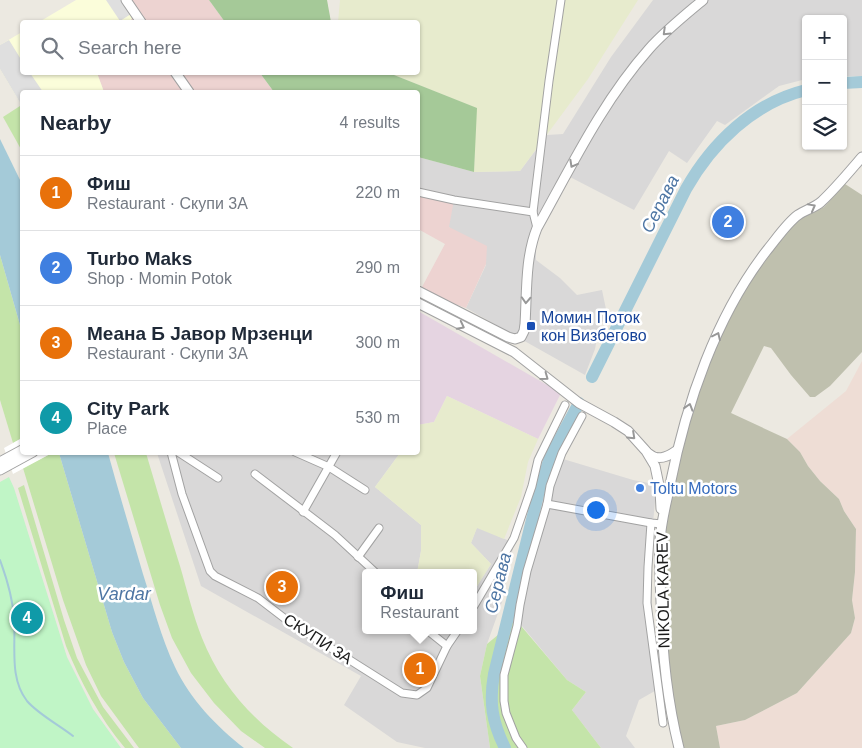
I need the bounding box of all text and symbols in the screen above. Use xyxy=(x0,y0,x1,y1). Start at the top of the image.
map controls xyxy=(802,15,847,150)
button: + xyxy=(802,15,847,60)
search box xyxy=(20,20,420,75)
one-way arrow xyxy=(663,26,672,35)
icon: search xyxy=(38,34,66,62)
text: Search here xyxy=(78,37,182,58)
button: − xyxy=(802,60,847,105)
button: layers xyxy=(802,105,847,150)
text: Nearby xyxy=(40,111,111,134)
text: 4 results xyxy=(340,114,400,131)
one-way arrow xyxy=(569,159,579,168)
water label: Серава xyxy=(637,172,683,236)
text: Фиш xyxy=(87,173,131,194)
text: 1 xyxy=(52,184,60,201)
text: 220 m xyxy=(356,184,400,201)
text: Restaurant · Скупи 3А xyxy=(87,195,248,212)
pin: 2 xyxy=(712,203,744,241)
one-way arrow xyxy=(806,204,815,214)
text: Turbo Maks xyxy=(87,248,192,269)
text: 2 xyxy=(52,259,60,276)
text: 290 m xyxy=(356,259,400,276)
text: Shop · Momin Potok xyxy=(87,270,232,287)
one-way arrow xyxy=(521,297,532,305)
place label: Момин Поток кон Визбегово xyxy=(541,309,647,344)
one-way arrow xyxy=(455,320,464,330)
marker: Момин Поток кон Визбегово xyxy=(525,320,537,332)
text: Меана Б Јавор Мрзенци xyxy=(87,323,313,344)
one-way arrow xyxy=(711,333,721,342)
text: 3 xyxy=(52,334,60,351)
text: 300 m xyxy=(356,334,400,351)
text: Restaurant · Скупи 3А xyxy=(87,345,248,362)
one-way arrow xyxy=(539,371,549,380)
text: City Park xyxy=(87,398,169,419)
one-way arrow xyxy=(684,403,694,411)
text: 4 xyxy=(52,409,60,426)
text: 530 m xyxy=(356,409,400,426)
text: Place xyxy=(87,420,127,437)
one-way arrow xyxy=(626,430,635,439)
place label: Toltu Motors xyxy=(650,480,737,497)
marker: Toltu Motors xyxy=(634,482,646,494)
your location xyxy=(583,497,609,523)
street label: NIKOLA KAREV xyxy=(653,531,673,648)
water label: Серава xyxy=(481,550,515,616)
pin: 3 xyxy=(266,568,298,606)
popup xyxy=(362,569,477,634)
text: Фиш xyxy=(380,582,424,603)
water label: Vardar xyxy=(97,584,152,604)
pin: 4 xyxy=(11,599,43,637)
text: Restaurant xyxy=(380,604,459,621)
street label: СКУПИ 3А xyxy=(281,611,356,668)
pin: 1 xyxy=(404,650,436,688)

